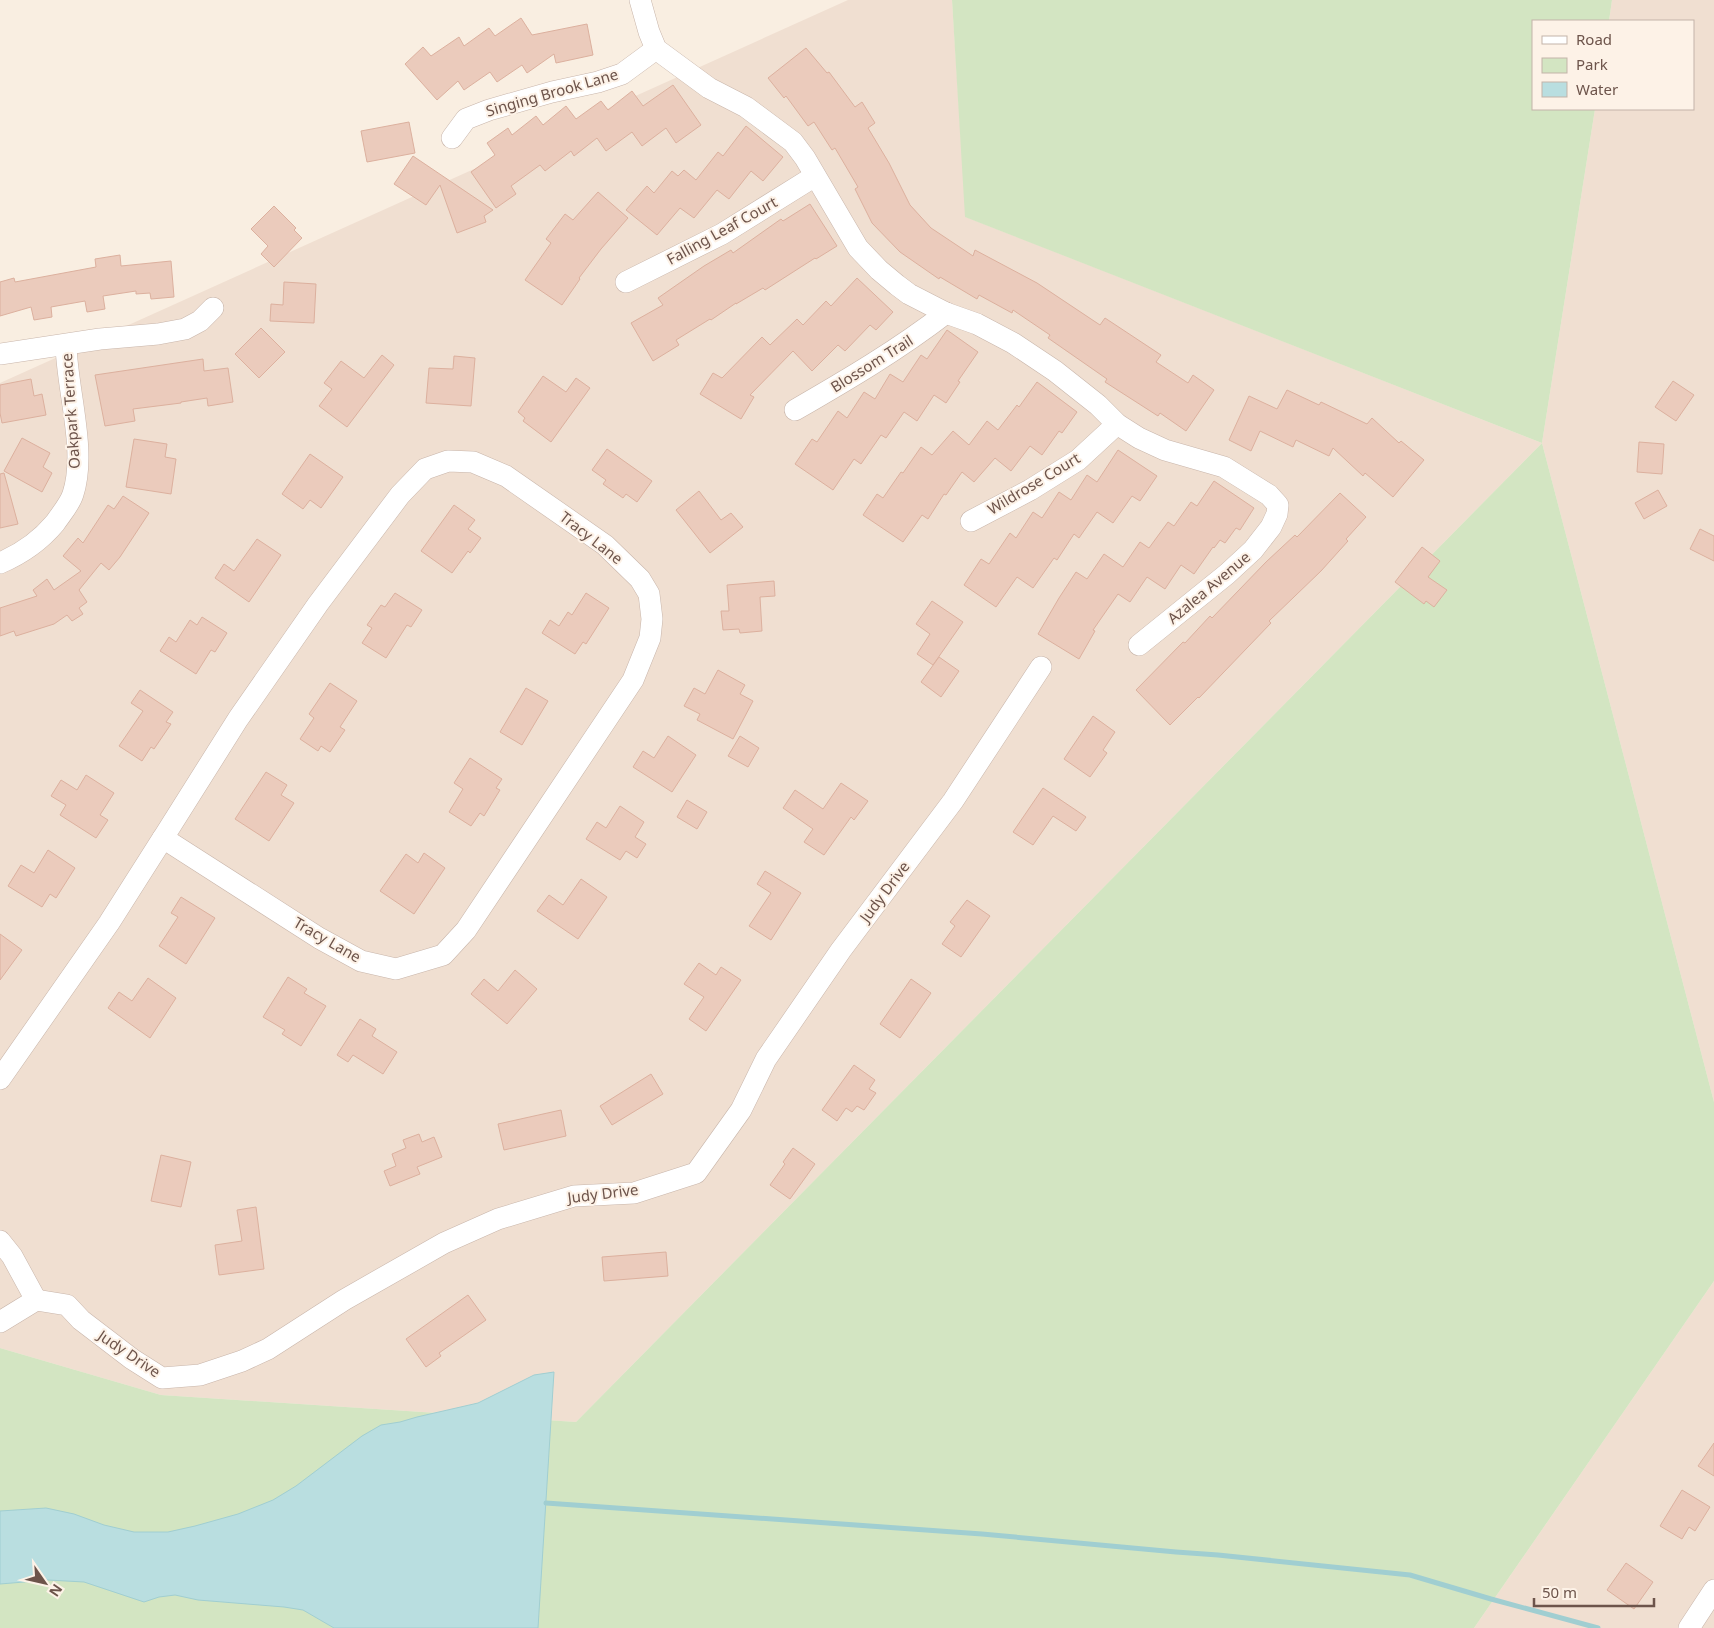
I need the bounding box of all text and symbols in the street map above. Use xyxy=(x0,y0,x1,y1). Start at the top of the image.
legend xyxy=(1532,20,1694,110)
text: Road xyxy=(1576,29,1612,49)
text: Park xyxy=(1576,54,1608,74)
street label: Singing Brook Lane xyxy=(483,64,620,120)
text: Water xyxy=(1576,79,1618,99)
street label: Falling Leaf Court xyxy=(663,191,781,269)
street label: Blossom Trail xyxy=(826,330,917,396)
street label: Oakpark Terrace xyxy=(56,353,84,470)
street label: Wildrose Court xyxy=(983,447,1084,519)
street label: Tracy Lane xyxy=(556,506,627,568)
street label: Azalea Avenue xyxy=(1163,547,1254,628)
street label: Judy Drive xyxy=(854,857,914,927)
street label: Tracy Lane xyxy=(290,912,365,966)
street label: Judy Drive xyxy=(564,1179,639,1208)
street label: Judy Drive xyxy=(93,1324,165,1381)
north arrow xyxy=(20,1558,70,1608)
scale bar xyxy=(1534,1576,1654,1608)
text: N xyxy=(45,1581,67,1601)
text: 50 m xyxy=(1542,1582,1577,1602)

